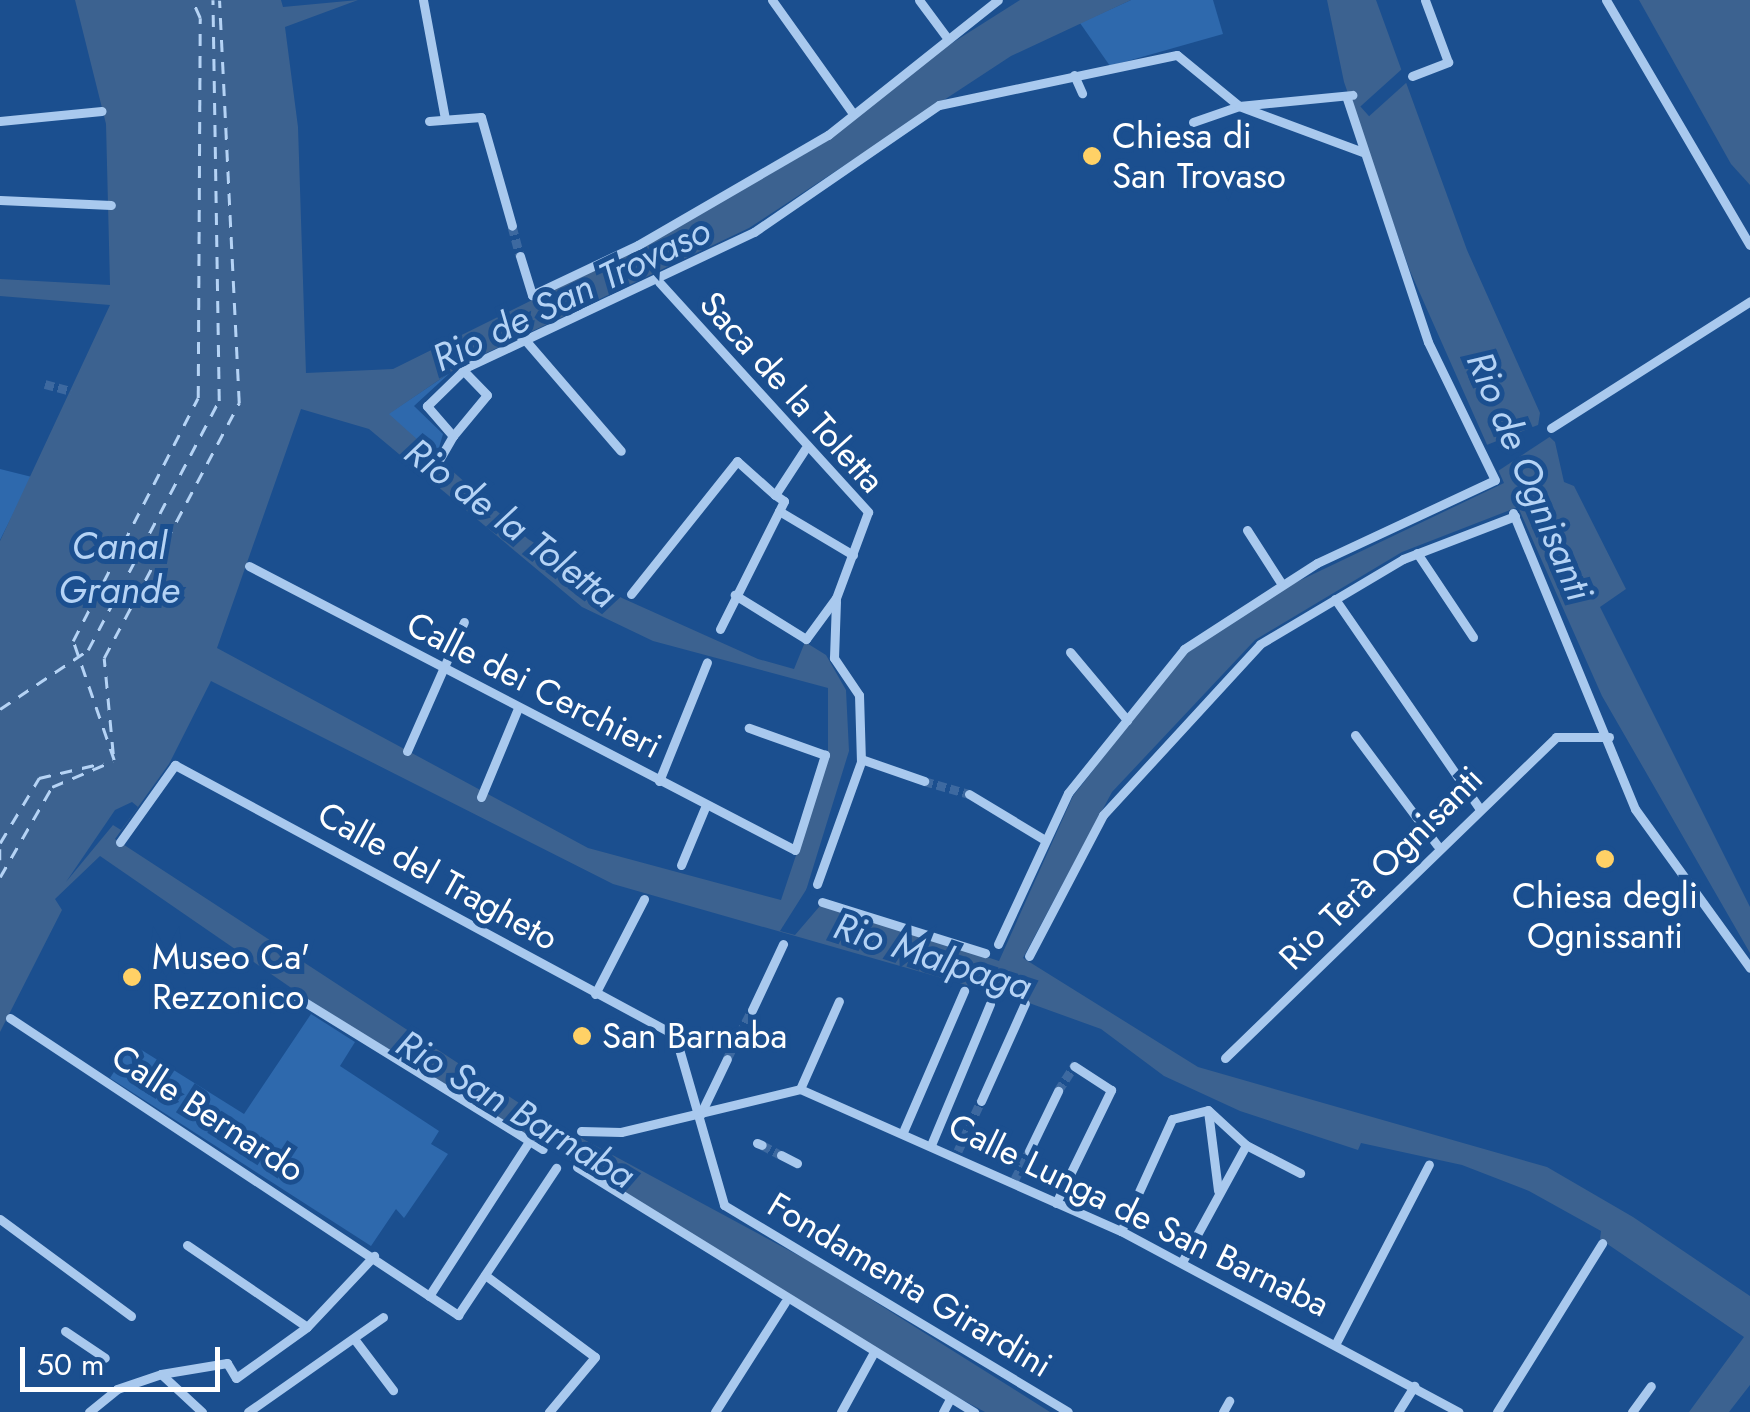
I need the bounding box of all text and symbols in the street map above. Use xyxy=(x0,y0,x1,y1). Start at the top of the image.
place label: Chiesa di San Trovaso xyxy=(1112,115,1286,197)
marker: Chiesa di San Trovaso xyxy=(1081,145,1103,167)
water label: Rio de San Trovaso xyxy=(425,207,717,381)
street label: Saca de la Toletta xyxy=(691,283,893,501)
water label: Rio de Ognisanti xyxy=(1457,345,1603,607)
water label: Rio de la Toletta xyxy=(396,428,626,618)
water label: Canal Grande xyxy=(58,523,180,612)
street label: Calle dei Cerchieri xyxy=(400,603,668,767)
street label: Rio Terà Ognisanti xyxy=(1271,758,1491,978)
street label: Calle del Tragheto xyxy=(311,793,565,959)
marker: Chiesa degli Ognissanti xyxy=(1594,848,1616,870)
place label: Chiesa degli Ognissanti xyxy=(1512,875,1698,957)
water label: Rio Malpaga xyxy=(828,903,1038,1009)
place label: Museo Ca' Rezzonico xyxy=(152,936,310,1018)
marker: Museo Ca' Rezzonico xyxy=(121,966,143,988)
place label: San Barnaba xyxy=(602,1015,787,1057)
water label: Rio San Barnaba xyxy=(388,1020,644,1198)
marker: San Barnaba xyxy=(571,1025,593,1047)
street label: Calle Bernardo xyxy=(104,1035,312,1191)
street label: Calle Lunga de San Barnaba xyxy=(942,1104,1336,1326)
street label: Fondamenta Girardini xyxy=(760,1184,1060,1386)
scale bar xyxy=(25,1327,225,1389)
text: 50 m xyxy=(37,1343,104,1386)

